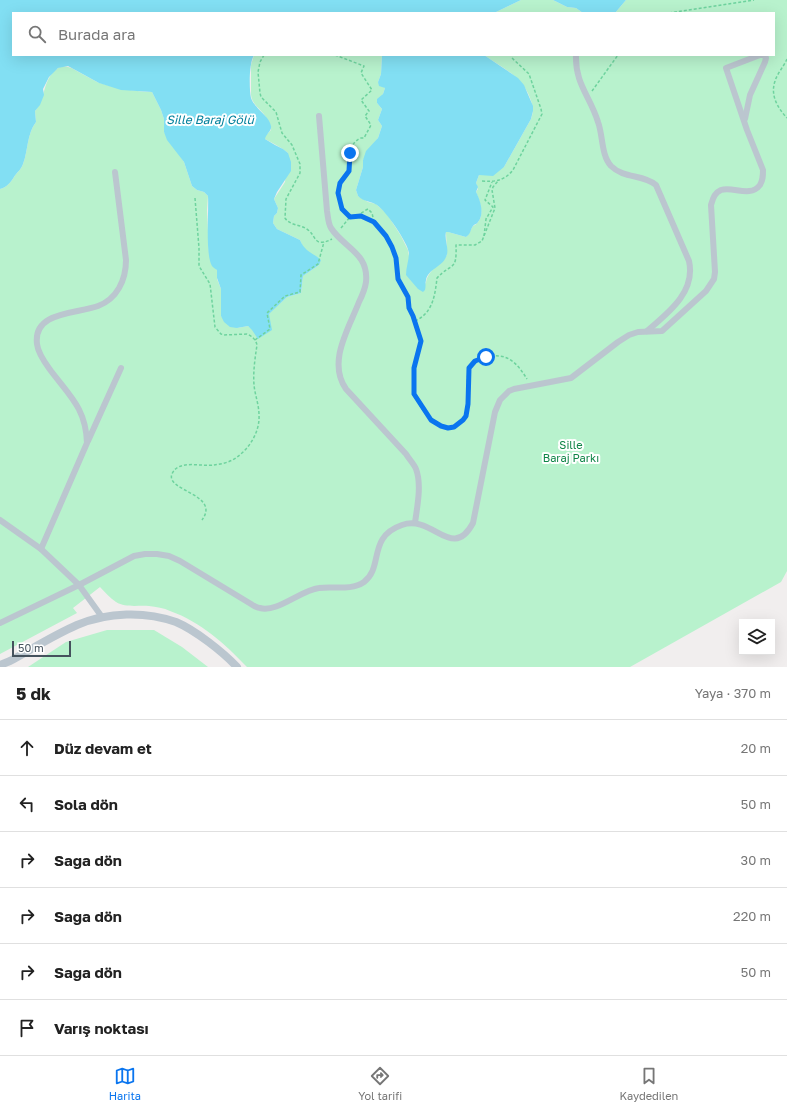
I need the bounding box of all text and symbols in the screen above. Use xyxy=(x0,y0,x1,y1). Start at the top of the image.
search box xyxy=(12,12,775,56)
icon: search xyxy=(26,23,48,45)
text: Burada ara xyxy=(58,25,135,43)
water label: Sille Baraj Gölü xyxy=(166,112,255,127)
route end xyxy=(341,144,359,162)
route start xyxy=(477,348,495,366)
park label: Sille Baraj Parkı xyxy=(543,438,599,464)
map controls xyxy=(739,619,775,655)
button: layers xyxy=(739,619,775,655)
scale bar xyxy=(12,639,71,658)
text: 50 m xyxy=(18,641,44,654)
text: 5 dk xyxy=(16,683,51,704)
text: Yaya · 370 m xyxy=(695,685,771,701)
icon: ahead xyxy=(16,737,38,759)
text: Düz devam et xyxy=(54,739,152,757)
text: 20 m xyxy=(741,740,771,756)
icon: left xyxy=(16,793,38,815)
text: Sola dön xyxy=(54,795,118,813)
text: 50 m xyxy=(741,796,771,812)
icon: right xyxy=(16,849,38,871)
text: Sağa dön xyxy=(54,851,122,869)
text: 30 m xyxy=(741,852,771,868)
icon: right xyxy=(16,905,38,927)
text: Sağa dön xyxy=(54,907,122,925)
text: 220 m xyxy=(733,908,771,924)
icon: right xyxy=(16,961,38,983)
text: Sağa dön xyxy=(54,963,122,981)
text: 50 m xyxy=(741,964,771,980)
icon: arrive xyxy=(16,1017,38,1039)
text: Varış noktası xyxy=(54,1019,149,1037)
tab: Harita xyxy=(109,1065,141,1102)
tab: Yol tarifi xyxy=(358,1065,402,1102)
tab: Kaydedilen xyxy=(620,1065,678,1102)

